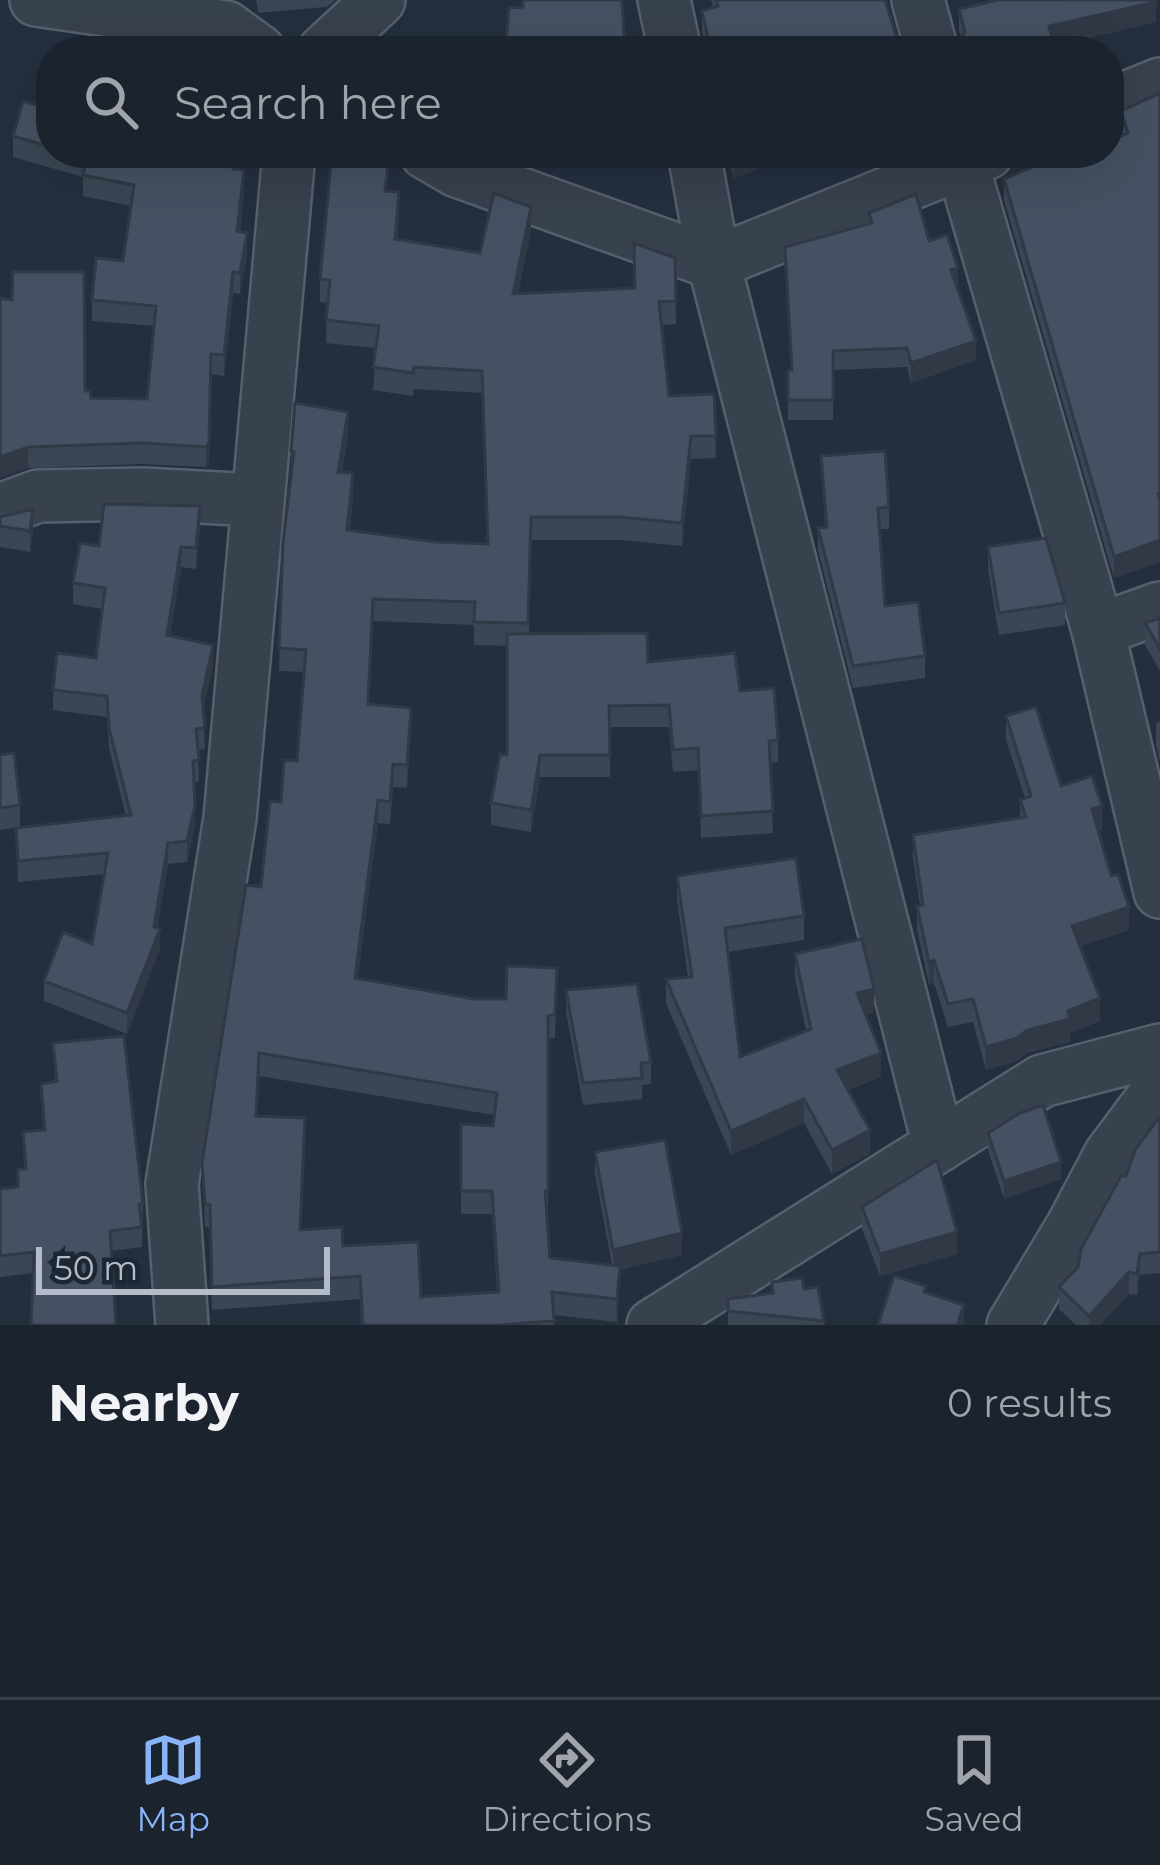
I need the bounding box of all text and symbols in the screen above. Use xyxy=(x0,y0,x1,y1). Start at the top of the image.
search box xyxy=(36,36,1124,168)
icon: search xyxy=(78,69,144,135)
text: Search here xyxy=(174,75,442,130)
scale bar xyxy=(36,1241,330,1294)
text: 50 m xyxy=(54,1248,138,1288)
text: Nearby xyxy=(48,1372,239,1434)
text: 0 results xyxy=(947,1379,1112,1427)
tab: Map xyxy=(136,1727,210,1839)
tab: Directions xyxy=(483,1727,652,1839)
tab: Saved xyxy=(924,1727,1024,1839)

